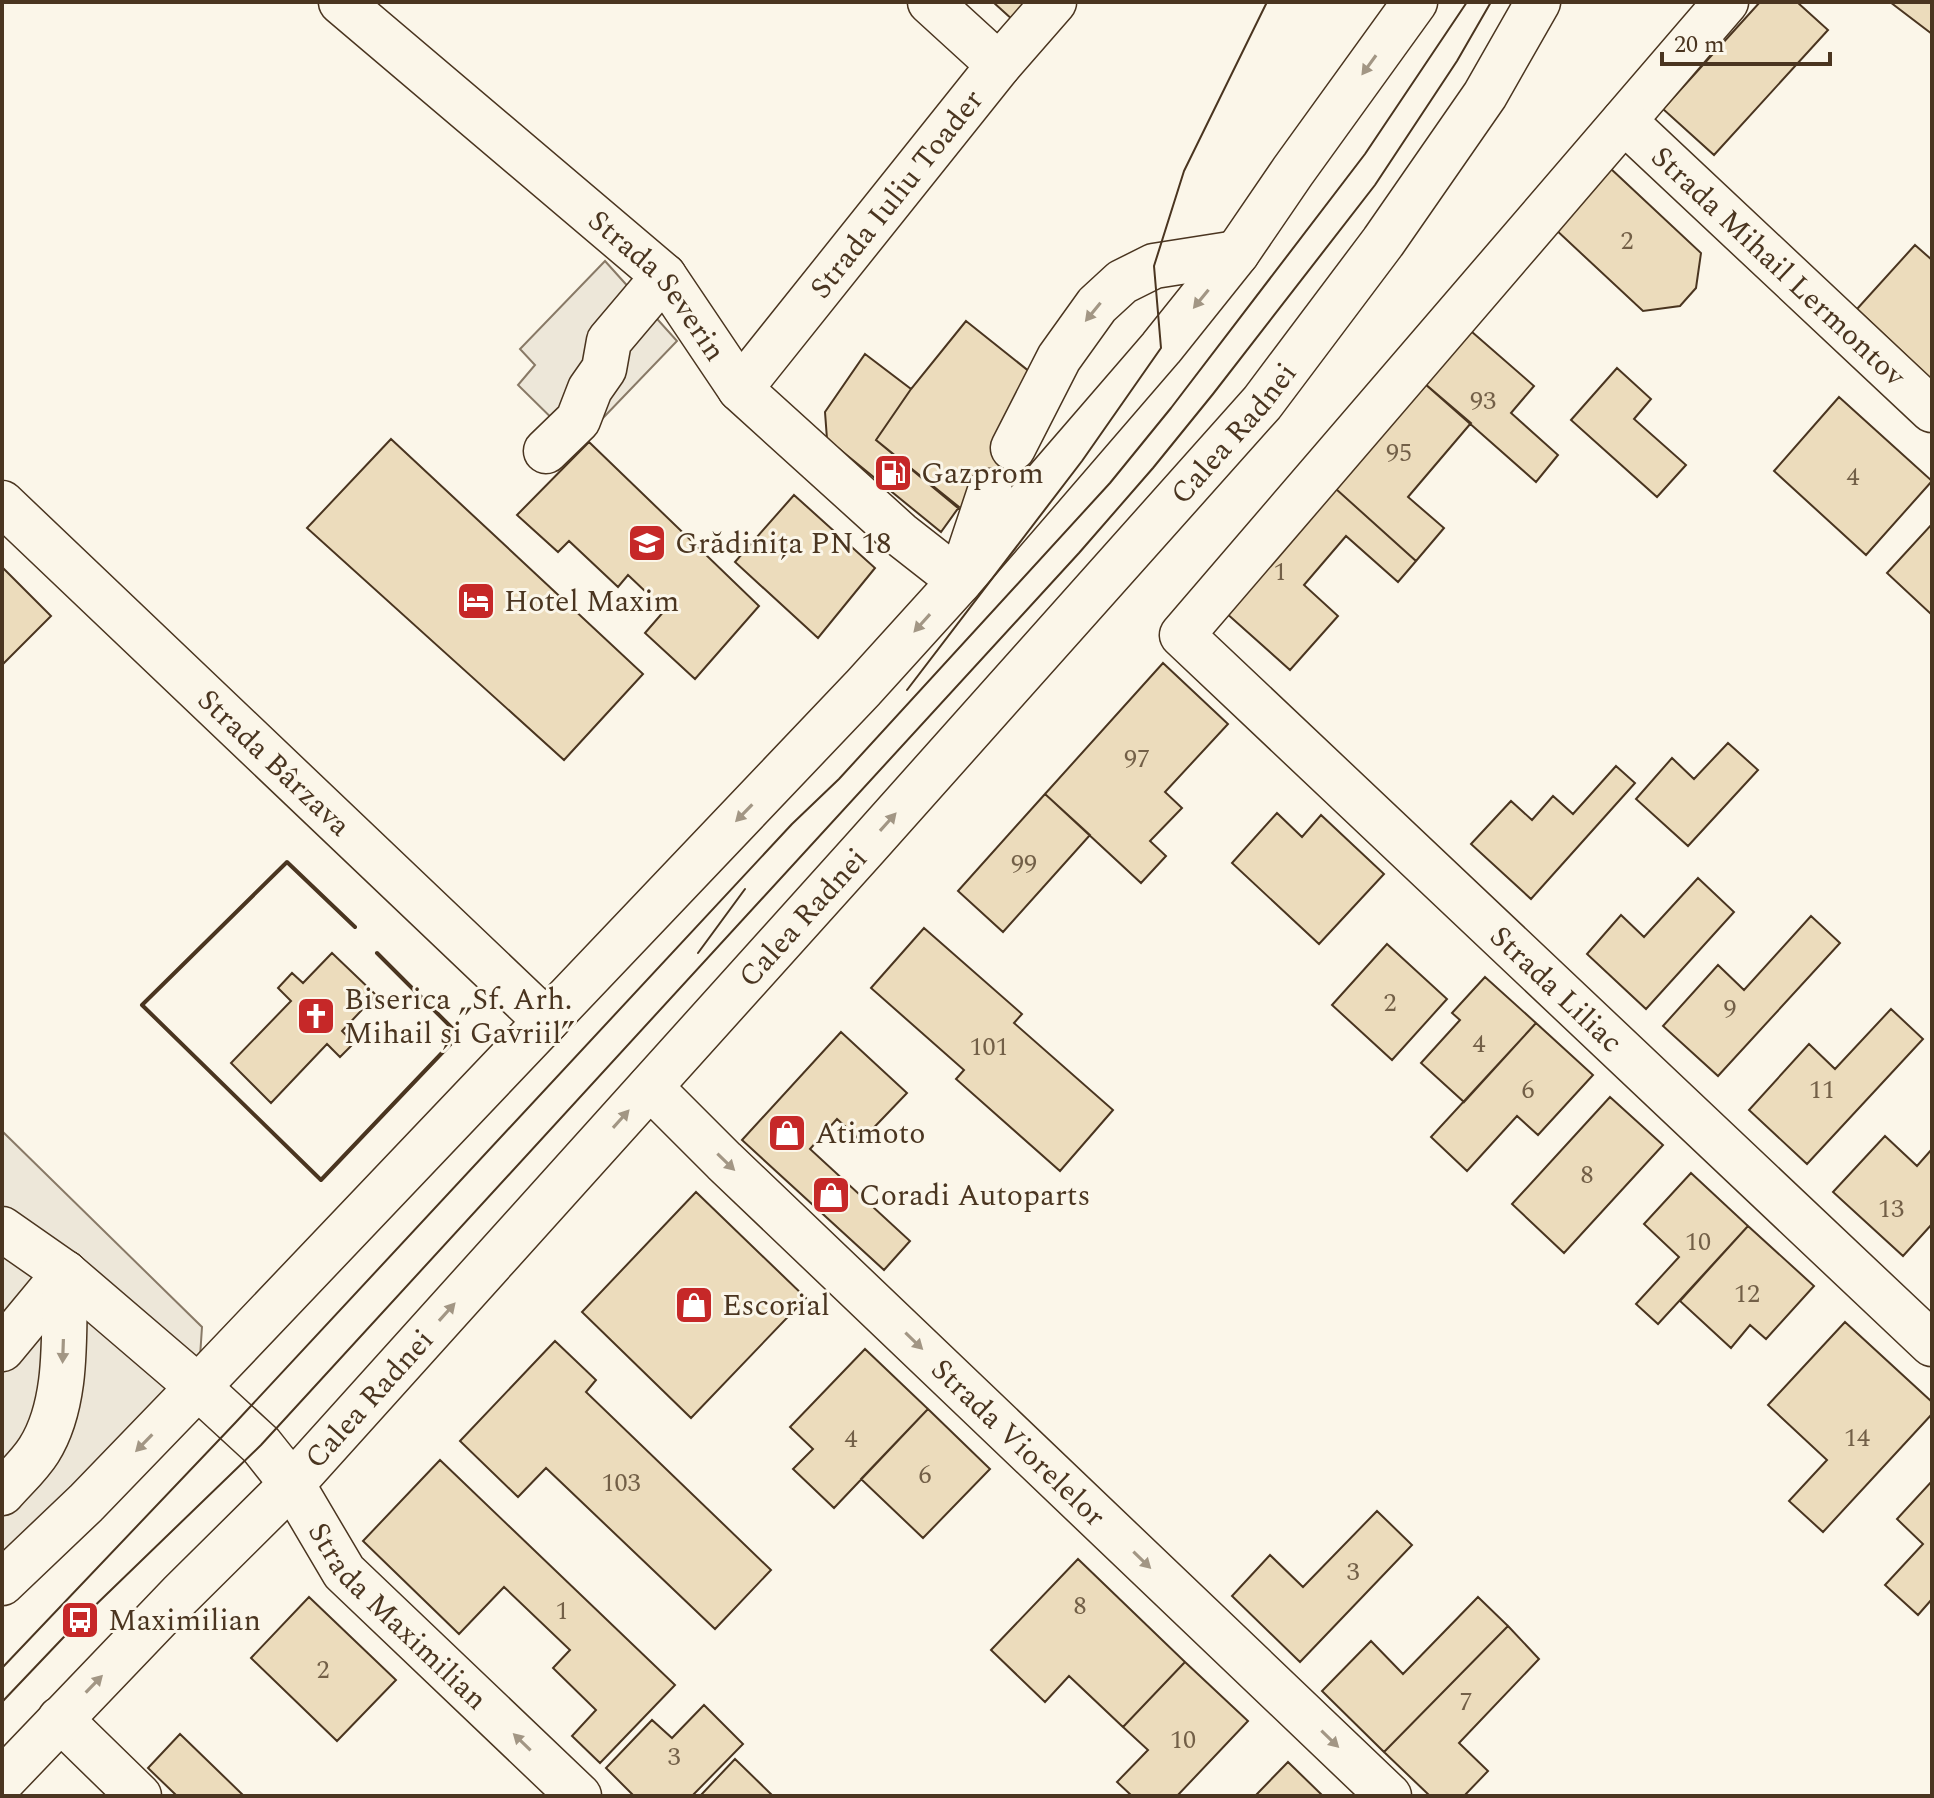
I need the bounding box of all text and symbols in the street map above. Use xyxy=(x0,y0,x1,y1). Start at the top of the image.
scale bar xyxy=(1662,16,1830,66)
text: 20 m xyxy=(1674,27,1725,63)
one-way arrow xyxy=(1362,55,1378,76)
street label: Strada Iuliu Toader xyxy=(799,80,995,309)
street label: Strada Mihail Lermontov xyxy=(1640,135,1917,399)
street label: Strada Severin xyxy=(577,199,737,371)
house number: 2 xyxy=(1620,221,1634,261)
one-way arrow xyxy=(1193,288,1210,308)
one-way arrow xyxy=(1085,302,1102,322)
street label: Calea Radnei xyxy=(1160,353,1309,515)
house number: 93 xyxy=(1470,381,1496,421)
house number: 95 xyxy=(1386,433,1412,473)
place label: Gazprom xyxy=(921,451,1044,497)
fuel station icon: Gazprom xyxy=(872,452,914,494)
house number: 4 xyxy=(1846,457,1860,497)
place label: Grădinița PN 18 xyxy=(675,521,891,567)
school or university icon: Grădinița PN 18 xyxy=(626,522,668,564)
house number: 1 xyxy=(1273,552,1287,592)
place label: Hotel Maxim xyxy=(504,579,679,625)
hotel icon: Hotel Maxim xyxy=(455,580,497,622)
one-way arrow xyxy=(913,613,931,632)
street label: Strada Bârzava xyxy=(186,678,361,848)
house number: 97 xyxy=(1124,739,1150,779)
one-way arrow xyxy=(736,803,754,822)
one-way arrow xyxy=(879,812,897,831)
street label: Calea Radnei xyxy=(728,838,879,998)
house number: 99 xyxy=(1011,844,1037,884)
street label: Strada Liliac xyxy=(1479,915,1633,1064)
place label: Biserica „Sf. Arh. Mihail și Gavriil” xyxy=(344,977,575,1057)
house number: 2 xyxy=(1383,983,1397,1023)
house number: 9 xyxy=(1723,989,1737,1029)
church icon: Biserica „Sf. Arh. Mihail și Gavriil” xyxy=(295,995,337,1037)
house number: 4 xyxy=(1472,1024,1486,1064)
house number: 101 xyxy=(969,1027,1009,1067)
house number: 6 xyxy=(1521,1070,1535,1110)
house number: 11 xyxy=(1809,1070,1835,1110)
one-way arrow xyxy=(612,1110,629,1130)
place label: Atimoto xyxy=(815,1111,925,1157)
shop icon: Atimoto xyxy=(766,1112,808,1154)
one-way arrow xyxy=(716,1152,735,1170)
house number: 8 xyxy=(1580,1155,1594,1195)
place label: Coradi Autoparts xyxy=(859,1173,1090,1219)
shop icon: Coradi Autoparts xyxy=(810,1174,852,1216)
house number: 13 xyxy=(1878,1189,1904,1229)
house number: 10 xyxy=(1685,1222,1711,1262)
house number: 12 xyxy=(1734,1274,1760,1314)
place label: Escorial xyxy=(722,1283,830,1329)
shop icon: Escorial xyxy=(673,1284,715,1326)
one-way arrow xyxy=(437,1303,455,1322)
street label: Calea Radnei xyxy=(294,1319,445,1480)
one-way arrow xyxy=(904,1332,923,1350)
one-way arrow xyxy=(56,1339,69,1364)
street label: Strada Viorelelor xyxy=(920,1348,1116,1538)
house number: 14 xyxy=(1844,1418,1870,1458)
house number: 4 xyxy=(844,1419,858,1459)
one-way arrow xyxy=(135,1433,154,1452)
house number: 6 xyxy=(918,1455,932,1495)
house number: 103 xyxy=(601,1463,641,1503)
street label: Strada Maximilian xyxy=(296,1514,498,1721)
one-way arrow xyxy=(1132,1550,1151,1568)
house number: 3 xyxy=(1346,1552,1360,1592)
house number: 8 xyxy=(1073,1586,1087,1626)
house number: 1 xyxy=(555,1591,569,1631)
place label: Maximilian xyxy=(108,1598,261,1644)
bus stop icon: Maximilian xyxy=(59,1599,101,1641)
house number: 2 xyxy=(316,1650,330,1690)
one-way arrow xyxy=(85,1675,103,1694)
house number: 7 xyxy=(1459,1682,1473,1722)
house number: 10 xyxy=(1170,1720,1196,1760)
one-way arrow xyxy=(1320,1730,1339,1748)
one-way arrow xyxy=(513,1734,532,1752)
house number: 3 xyxy=(667,1737,681,1777)

